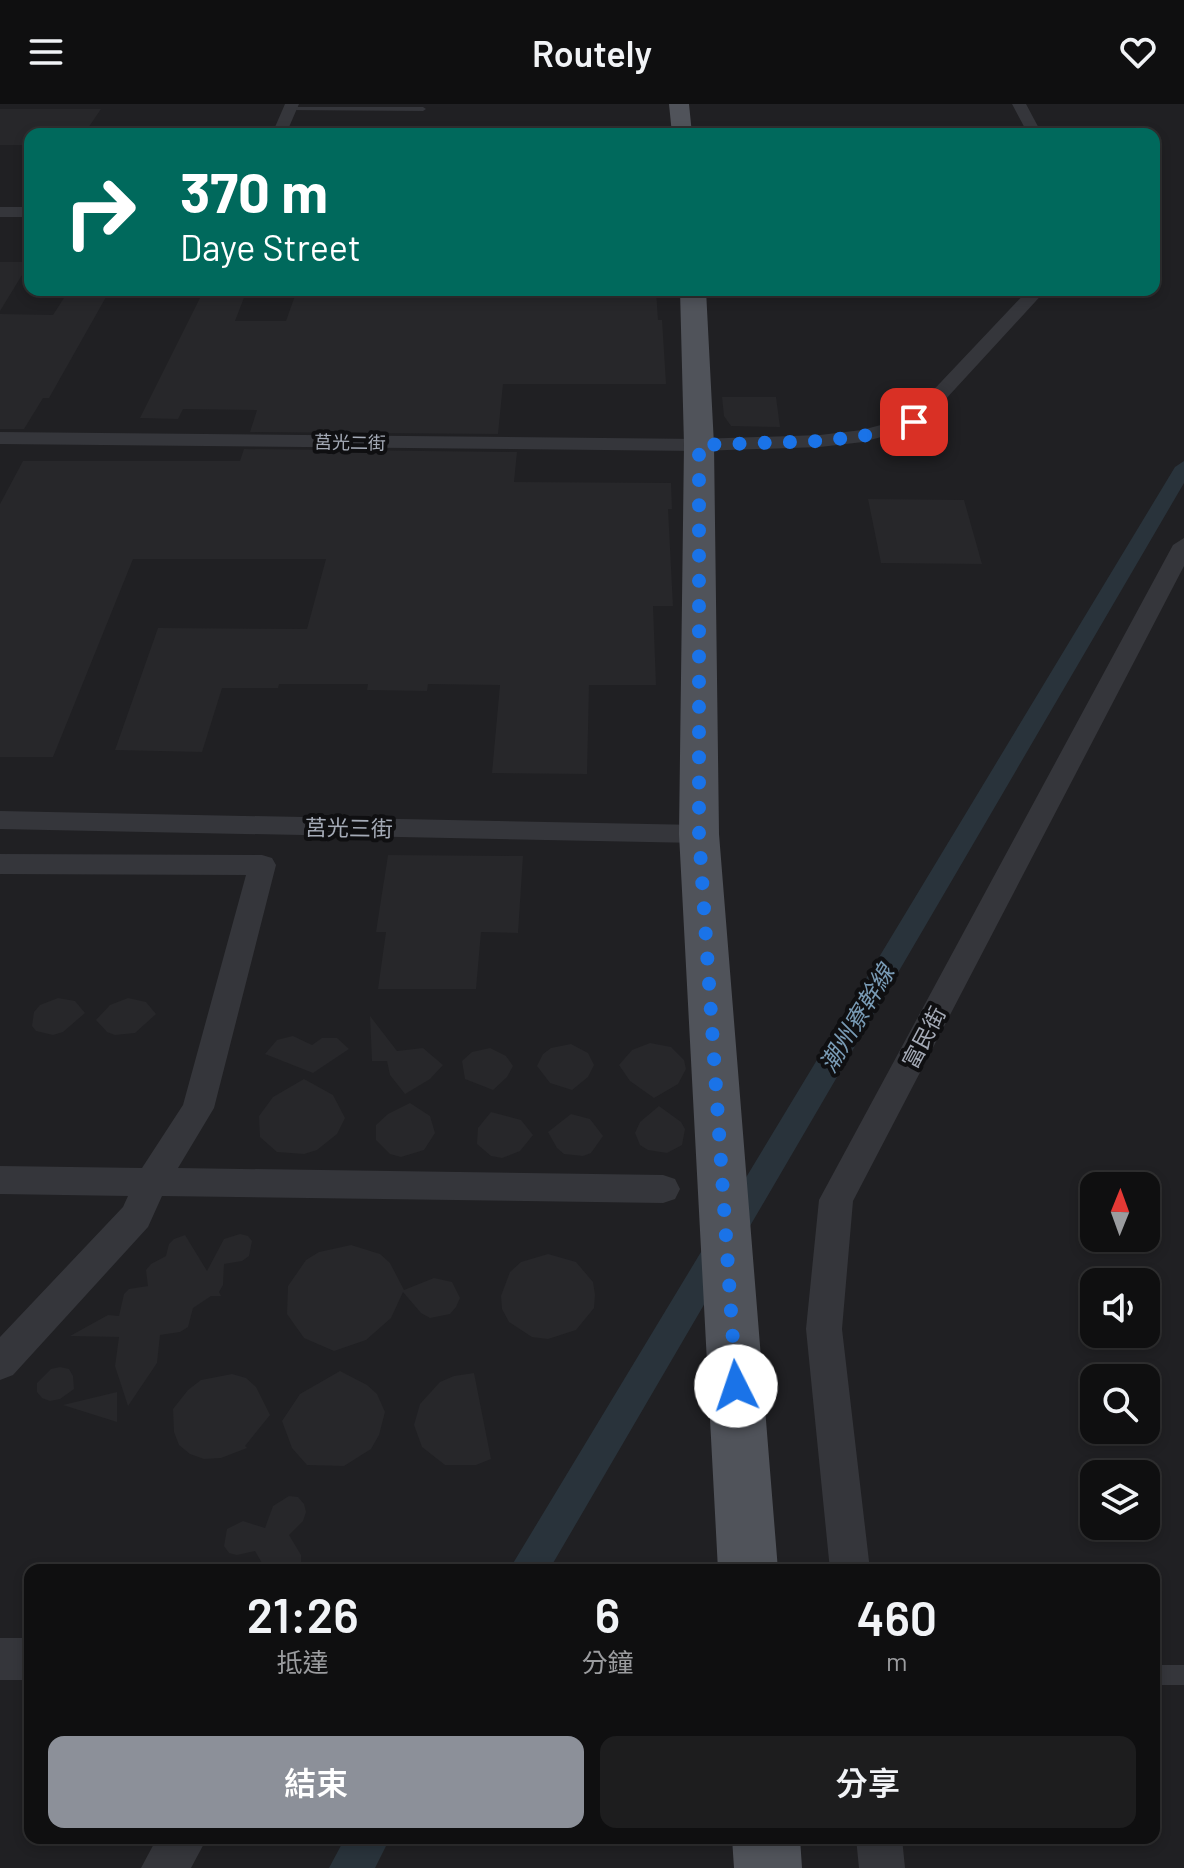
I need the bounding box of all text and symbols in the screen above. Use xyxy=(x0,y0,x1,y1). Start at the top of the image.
icon: menu xyxy=(24,30,68,74)
icon: heart xyxy=(1116,30,1160,74)
text: Routely xyxy=(532,31,652,74)
text: 370 m xyxy=(180,157,328,224)
icon: right xyxy=(48,160,152,264)
text: Daye Street xyxy=(180,225,361,268)
pin xyxy=(880,388,948,456)
icon: arrive xyxy=(892,400,936,444)
street label: 莒光二街 xyxy=(314,430,386,454)
street label: 莒光三街 xyxy=(305,813,393,841)
water label: 潮州寮幹線 xyxy=(813,957,901,1077)
street label: 富民街 xyxy=(896,1002,950,1072)
north arrow xyxy=(1080,1172,1160,1252)
map controls xyxy=(1080,1172,1160,1540)
button: sound xyxy=(1080,1268,1160,1348)
position arrow xyxy=(694,1344,778,1428)
button: search xyxy=(1080,1364,1160,1444)
button: layers xyxy=(1080,1460,1160,1540)
text: 21:26 xyxy=(247,1585,359,1643)
text: 6 xyxy=(595,1585,620,1643)
text: 460 xyxy=(856,1588,937,1646)
text: m xyxy=(886,1645,908,1676)
text: 抵達 xyxy=(277,1646,329,1677)
text: 分鐘 xyxy=(582,1646,634,1677)
button: 結束 xyxy=(48,1736,584,1828)
button: 分享 xyxy=(600,1736,1136,1828)

